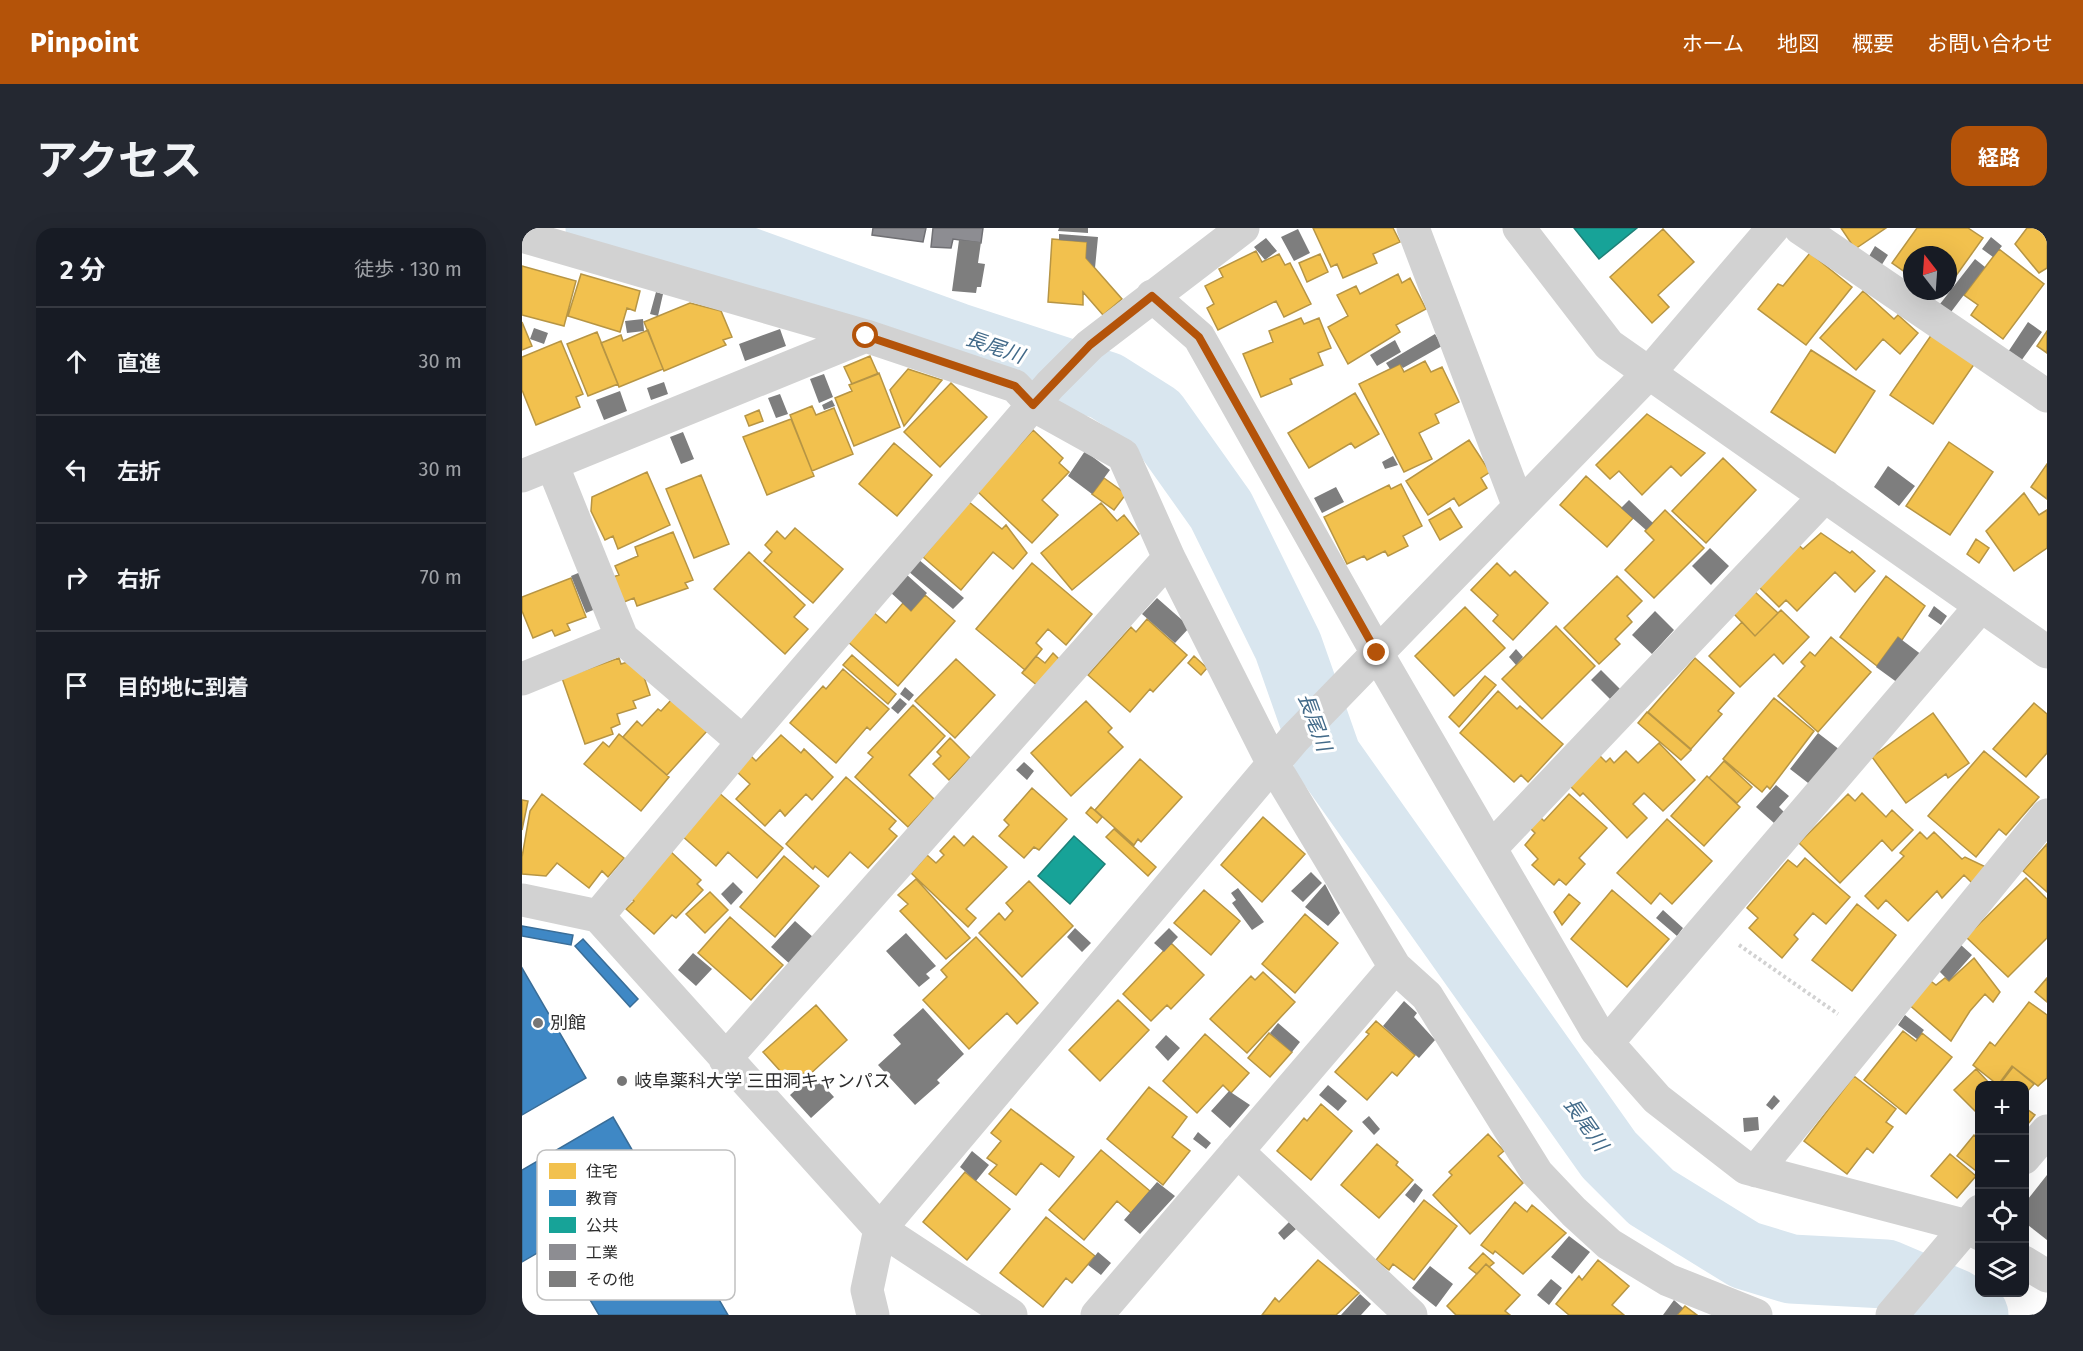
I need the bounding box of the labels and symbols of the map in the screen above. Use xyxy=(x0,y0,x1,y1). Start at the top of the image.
north arrow xyxy=(1903,246,1957,300)
route start xyxy=(852,322,878,348)
water label: 長尾川 xyxy=(963,326,1029,369)
route end xyxy=(1363,639,1389,665)
water label: 長尾川 xyxy=(1293,690,1337,756)
place label: 別館 xyxy=(550,1012,586,1034)
marker: 別館 xyxy=(531,1016,545,1030)
place label: 岐阜薬科大学 三田洞キャンパス xyxy=(634,1070,891,1092)
marker: 岐阜薬科大学 三田洞キャンパス xyxy=(615,1074,629,1088)
water label: 長尾川 xyxy=(1559,1093,1614,1157)
legend xyxy=(537,1150,735,1300)
text: 住宅 xyxy=(586,1162,618,1181)
text: 教育 xyxy=(586,1189,618,1208)
text: 公共 xyxy=(586,1216,618,1235)
text: 工業 xyxy=(586,1243,618,1262)
text: その他 xyxy=(586,1270,634,1289)

